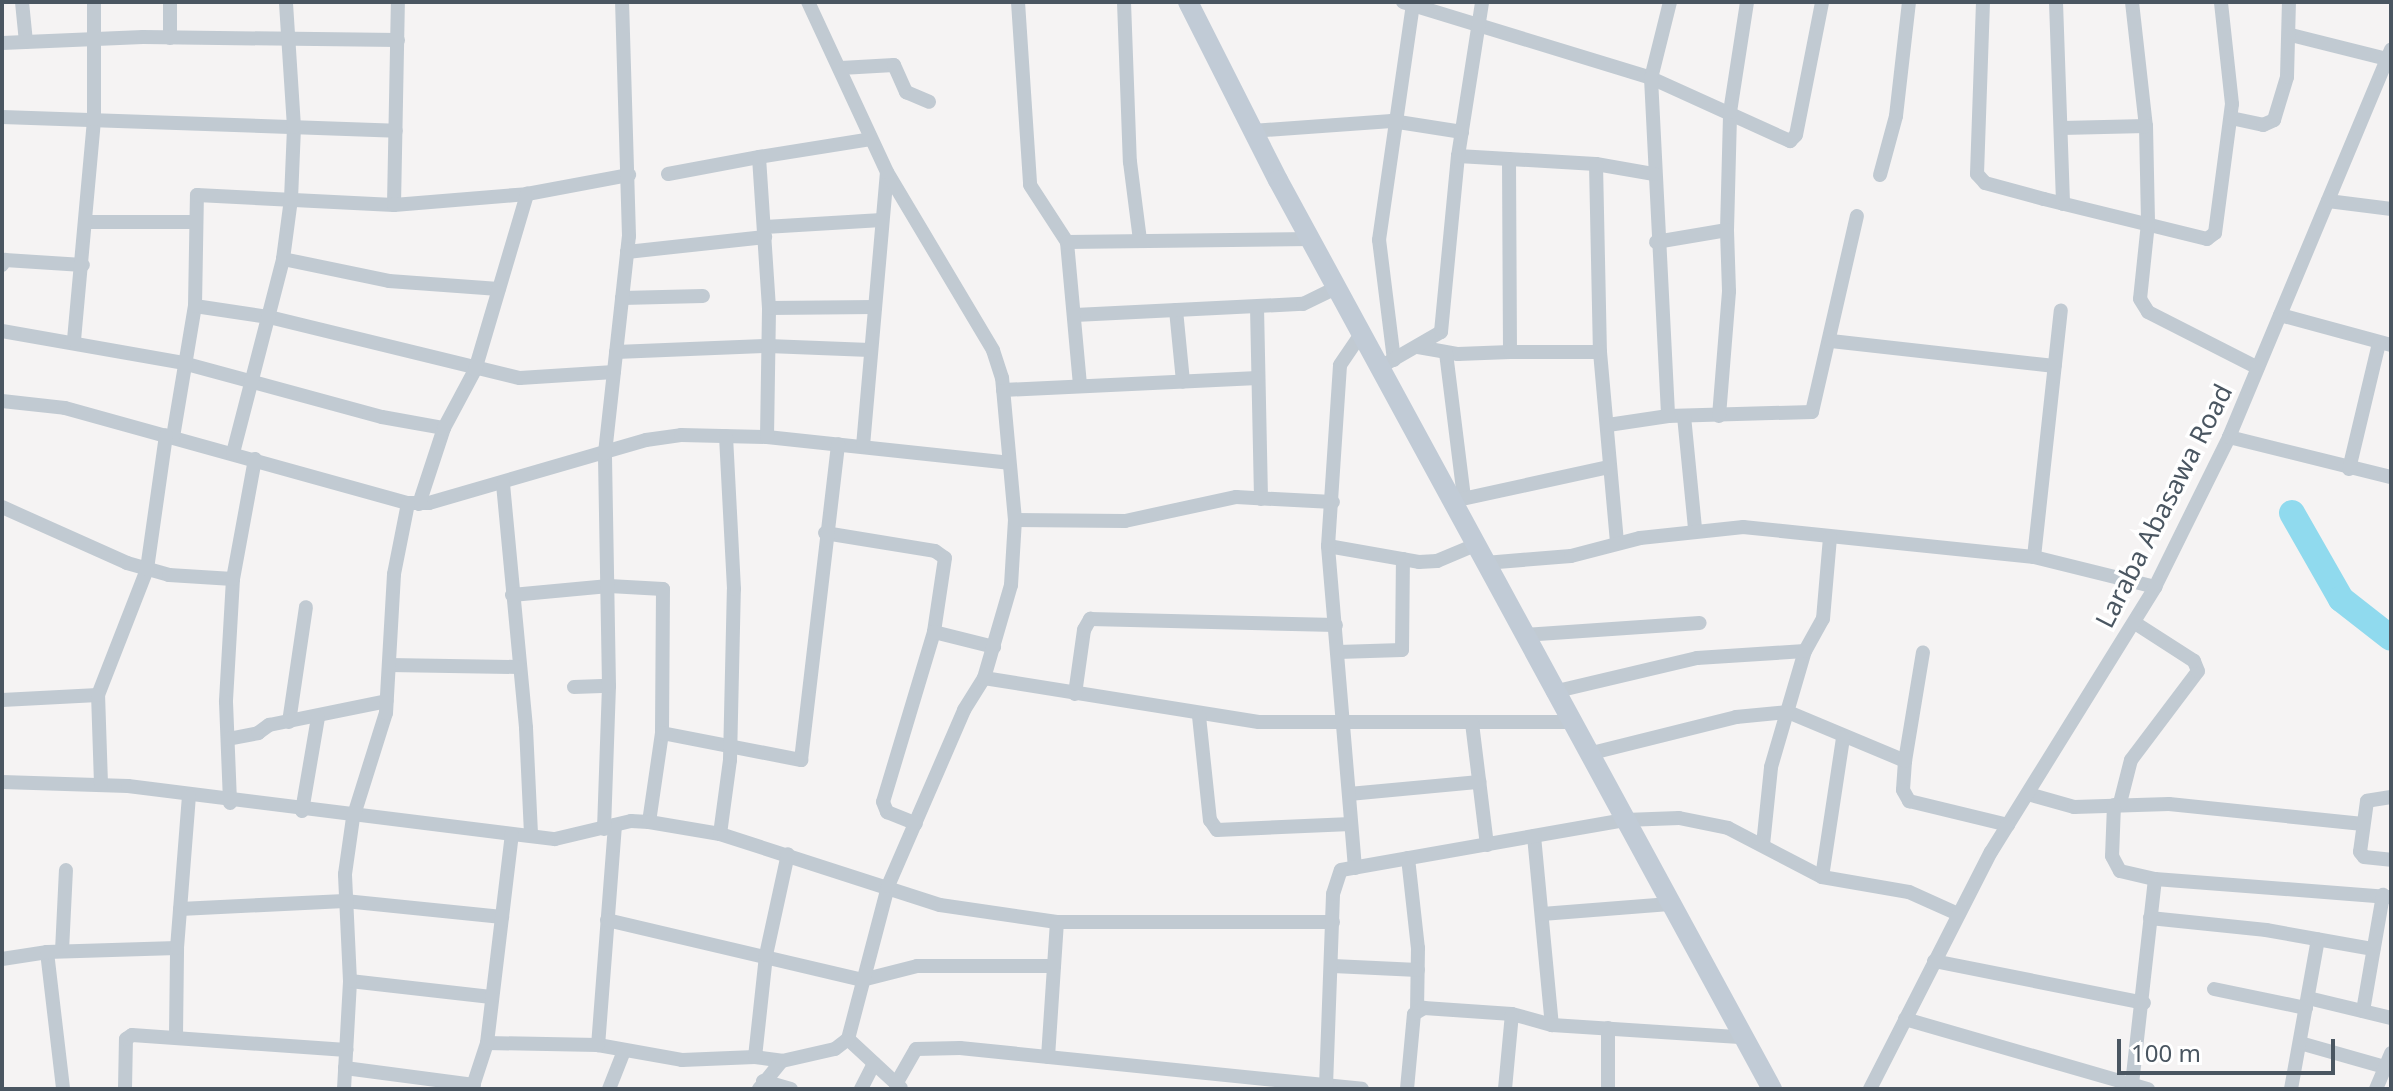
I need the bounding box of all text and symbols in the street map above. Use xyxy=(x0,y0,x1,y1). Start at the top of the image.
street label: Laraba Abasawa Road xyxy=(2089,379,2239,633)
scale bar xyxy=(2121,1023,2339,1073)
text: 100 m xyxy=(2131,1036,2201,1069)

